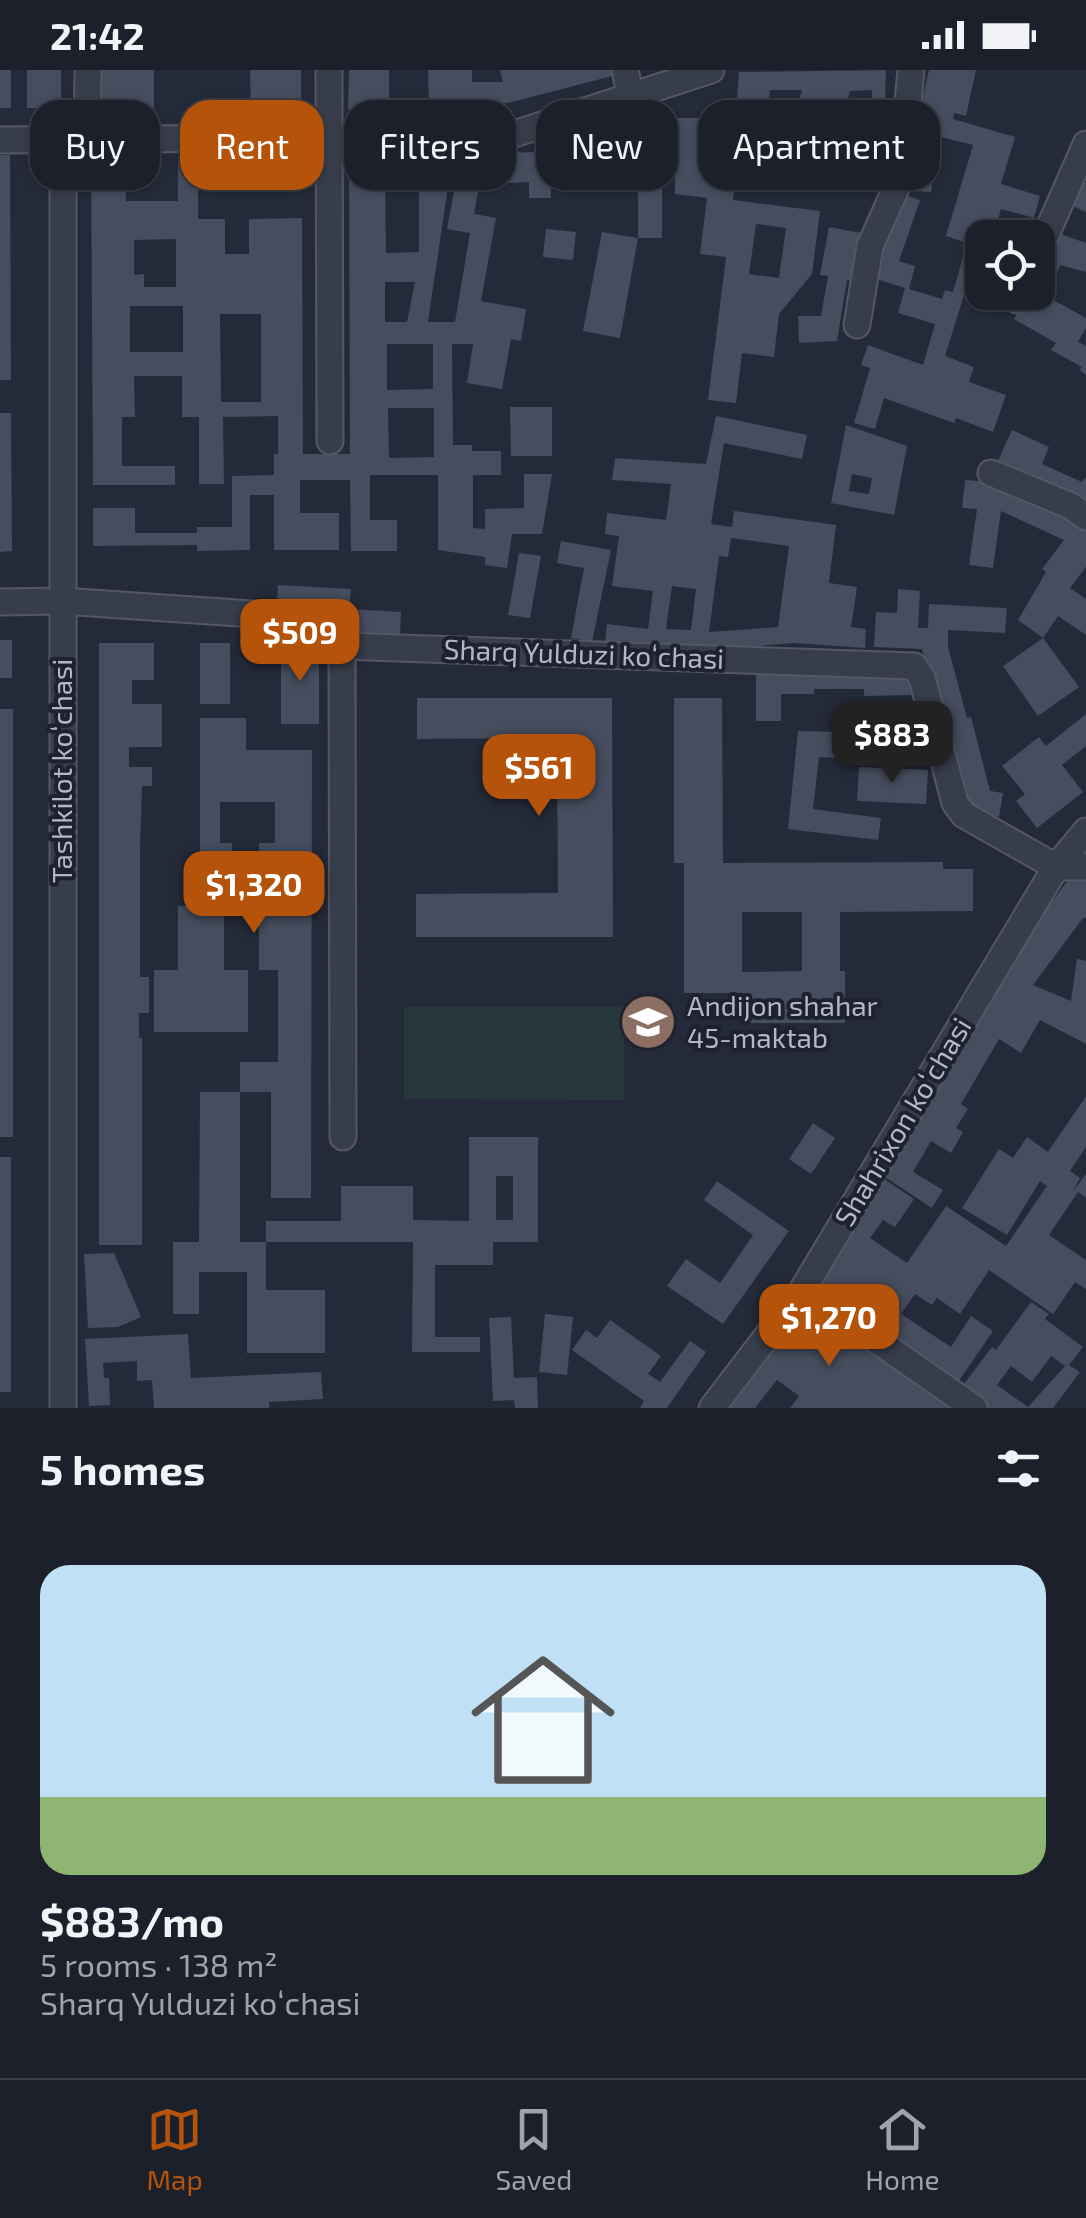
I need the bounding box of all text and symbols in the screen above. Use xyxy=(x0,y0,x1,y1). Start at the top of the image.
text: 21:42 xyxy=(50,12,145,58)
chip: Buy xyxy=(30,100,160,190)
chip: Rent xyxy=(180,100,324,190)
chip: Filters xyxy=(344,100,516,190)
chip: New xyxy=(536,100,678,190)
chip: Apartment xyxy=(698,100,940,190)
map controls xyxy=(965,220,1055,310)
button: locate xyxy=(965,220,1055,310)
pin: $509 xyxy=(241,599,359,684)
text: $509 xyxy=(262,612,338,650)
street label: Sharq Yulduzi koʻchasi xyxy=(443,631,725,675)
street label: Tashkilot koʻchasi xyxy=(44,659,78,883)
pin: $883 xyxy=(833,701,951,786)
text: $883 xyxy=(854,714,930,752)
pin: $561 xyxy=(480,734,598,819)
text: $561 xyxy=(505,747,573,785)
pin: $1,320 xyxy=(173,851,335,936)
text: $1,320 xyxy=(205,864,303,902)
place label: Andijon shahar 45-maktab xyxy=(687,988,878,1054)
school or university icon: Andijon shahar 45-maktab xyxy=(618,992,678,1052)
street label: Shahrixon koʻchasi xyxy=(826,1011,978,1232)
pin: $1,270 xyxy=(748,1284,910,1369)
text: $1,270 xyxy=(781,1297,877,1335)
icon: filters xyxy=(991,1441,1046,1496)
text: 5 homes xyxy=(40,1443,205,1493)
icon: home xyxy=(453,1630,633,1810)
text: $883/mo xyxy=(40,1895,224,1945)
text: 5 rooms · 138 m² xyxy=(40,1945,278,1983)
text: Sharq Yulduzi koʻchasi xyxy=(40,1983,361,2021)
tab: Map xyxy=(146,2102,203,2196)
tab: Saved xyxy=(496,2102,572,2196)
tab: Home xyxy=(865,2102,940,2196)

